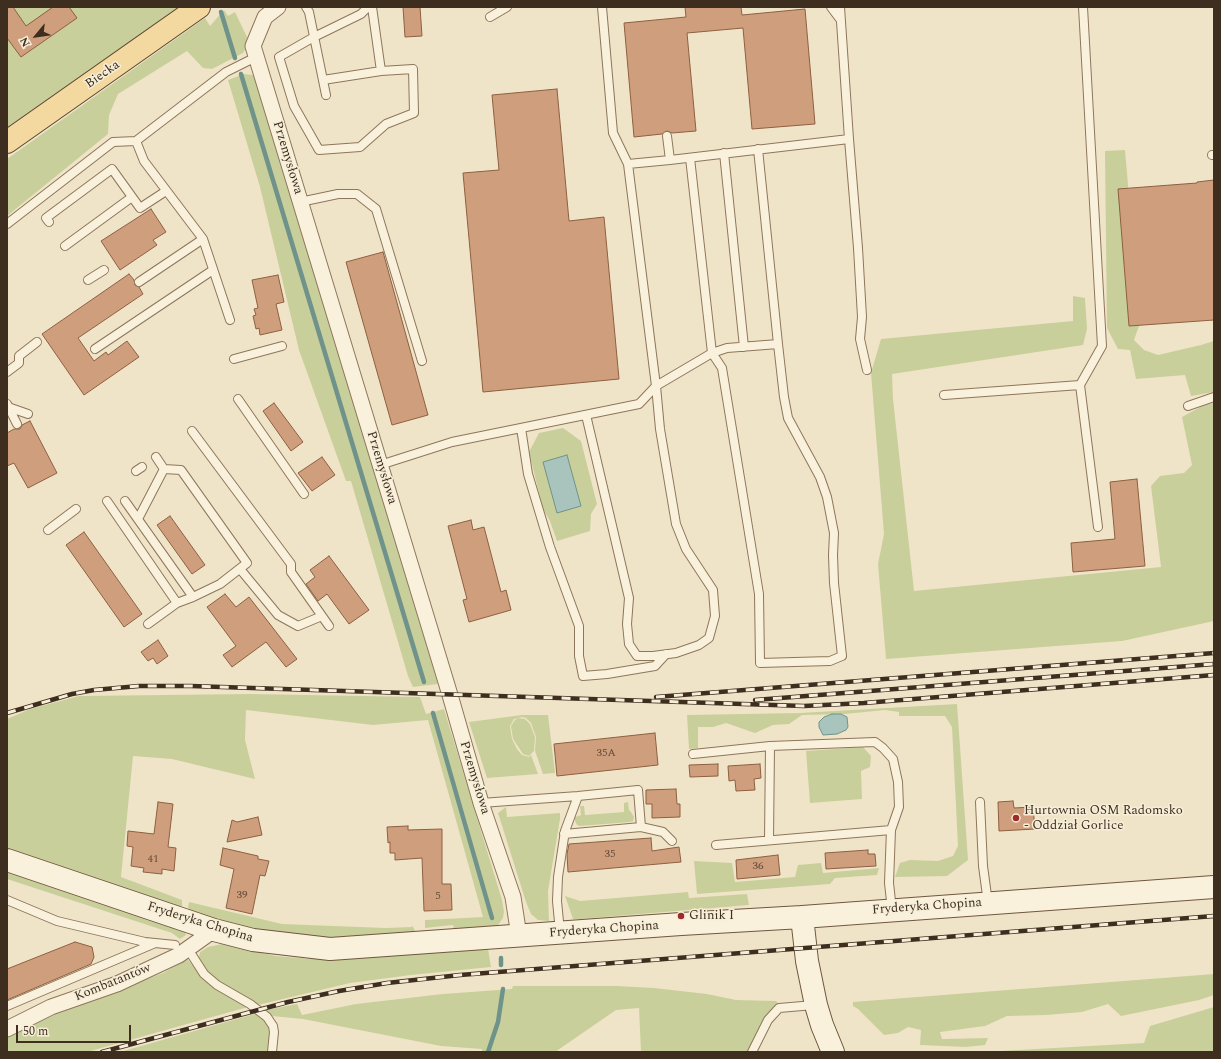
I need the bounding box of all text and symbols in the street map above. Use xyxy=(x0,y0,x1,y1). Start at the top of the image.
north arrow xyxy=(16,16,56,56)
text: N xyxy=(15,34,35,50)
street label: Biecka xyxy=(83,58,123,92)
street label: Przemysłowa xyxy=(268,120,306,196)
street label: Przemysłowa xyxy=(362,430,400,506)
street label: Przemysłowa xyxy=(455,740,493,816)
house number: 35A xyxy=(596,747,616,761)
place label: Hurtownia OSM Radomsko - Oddział Gorlice xyxy=(1024,803,1183,834)
marker: Hurtownia OSM Radomsko - Oddział Gorlice xyxy=(1011,813,1021,823)
house number: 35 xyxy=(605,848,615,862)
house number: 41 xyxy=(148,853,158,867)
house number: 36 xyxy=(753,860,763,874)
house number: 39 xyxy=(237,889,247,903)
house number: 5 xyxy=(435,890,441,904)
street label: Fryderyka Chopina xyxy=(872,895,982,919)
street label: Fryderyka Chopina xyxy=(145,899,255,947)
place label: Glinik I xyxy=(689,908,734,924)
marker: Glinik I xyxy=(676,911,686,921)
street label: Fryderyka Chopina xyxy=(549,918,659,942)
street label: Kombatantów xyxy=(73,961,153,1005)
scale bar xyxy=(18,1017,133,1043)
text: 50 m xyxy=(23,1022,48,1041)

